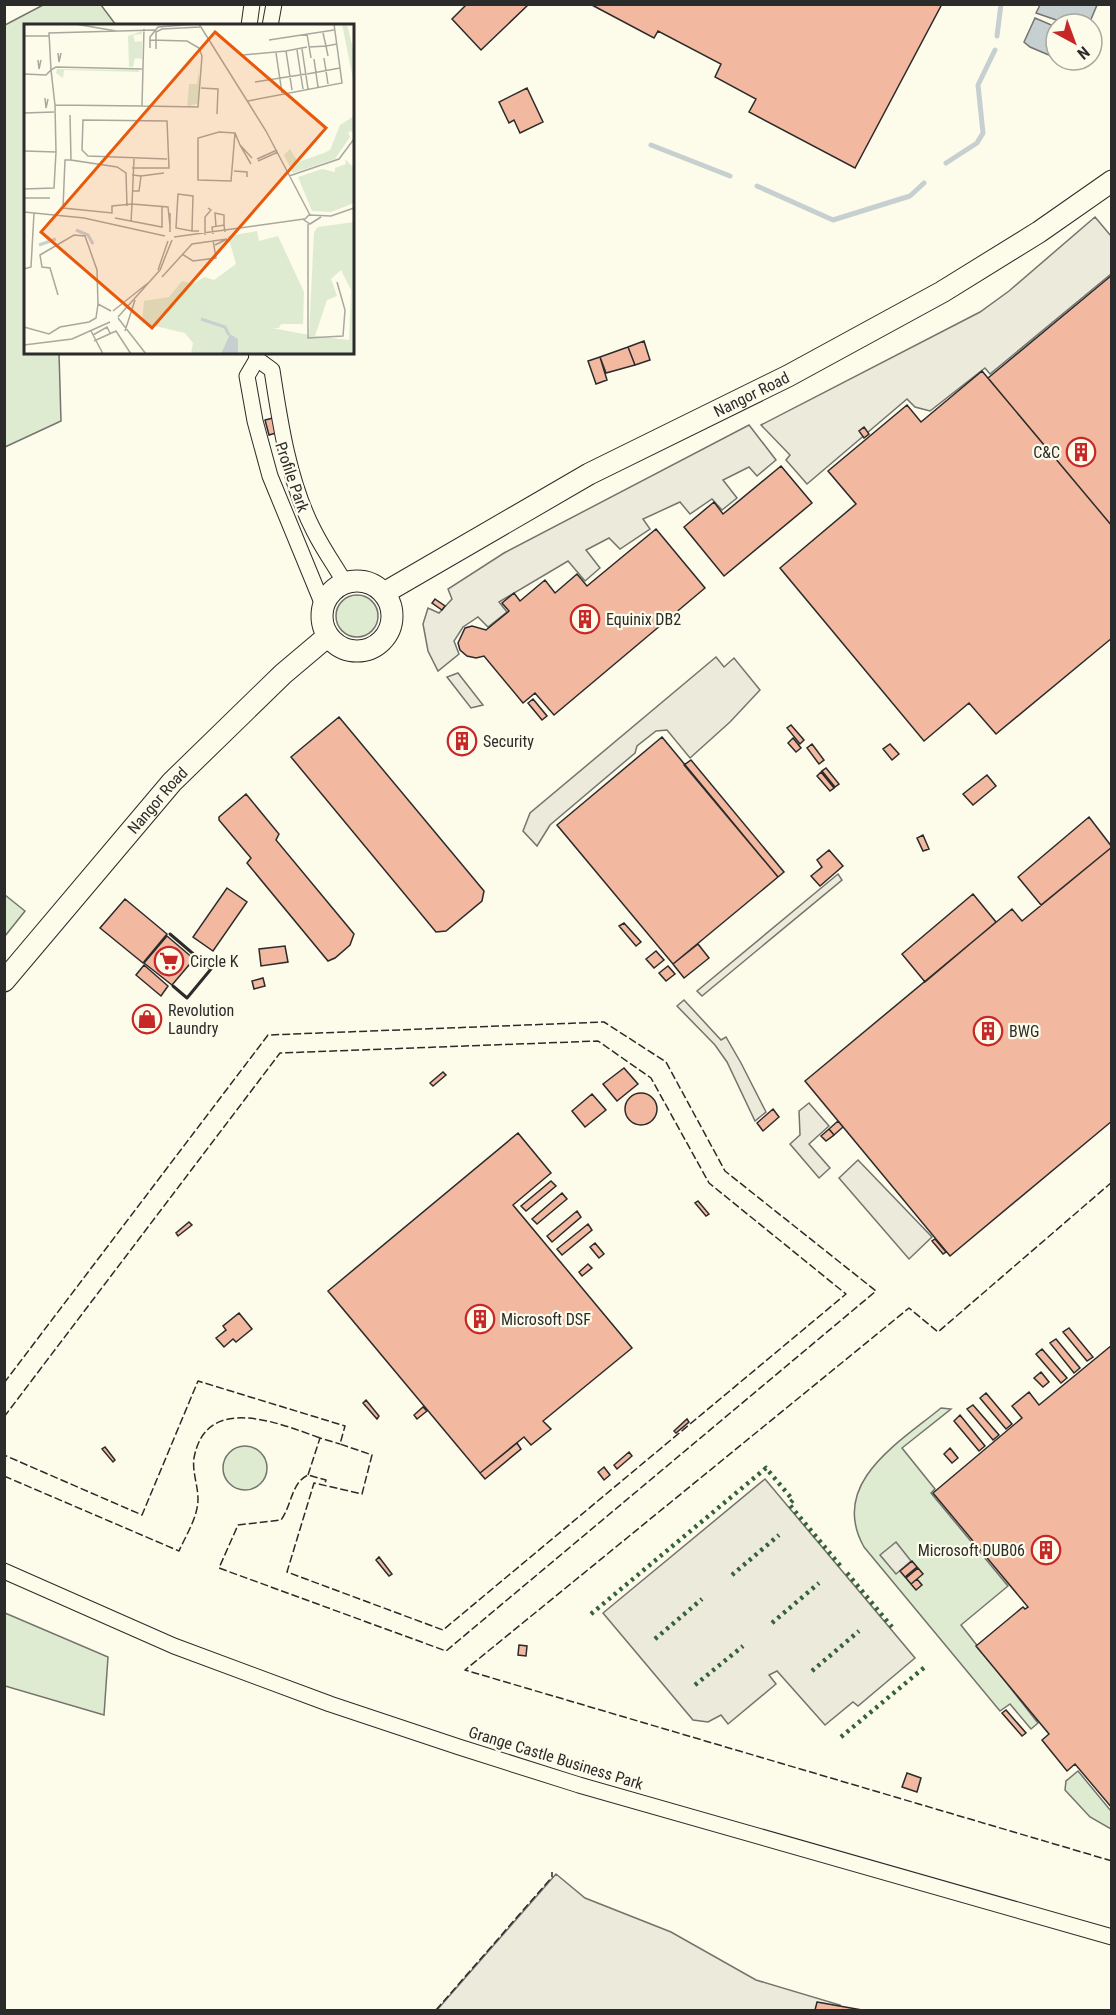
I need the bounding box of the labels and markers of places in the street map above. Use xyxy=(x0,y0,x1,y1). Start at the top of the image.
building icon: C&C xyxy=(1065,436,1097,468)
place label: C&C xyxy=(1033,443,1060,462)
building icon: Equinix DB2 xyxy=(569,603,601,635)
place label: Equinix DB2 xyxy=(606,610,681,629)
building icon: Security xyxy=(446,725,478,757)
place label: Security xyxy=(483,732,534,751)
supermarket icon: Circle K xyxy=(153,945,185,977)
place label: Circle K xyxy=(190,952,239,971)
place label: Revolution Laundry xyxy=(168,1001,234,1038)
shop icon: Revolution Laundry xyxy=(131,1003,163,1035)
building icon: BWG xyxy=(972,1015,1004,1047)
place label: BWG xyxy=(1009,1022,1039,1041)
building icon: Microsoft DSF xyxy=(464,1303,496,1335)
place label: Microsoft DSF xyxy=(501,1310,591,1329)
building icon: Microsoft DUB06 xyxy=(1030,1534,1062,1566)
place label: Microsoft DUB06 xyxy=(918,1541,1025,1560)

